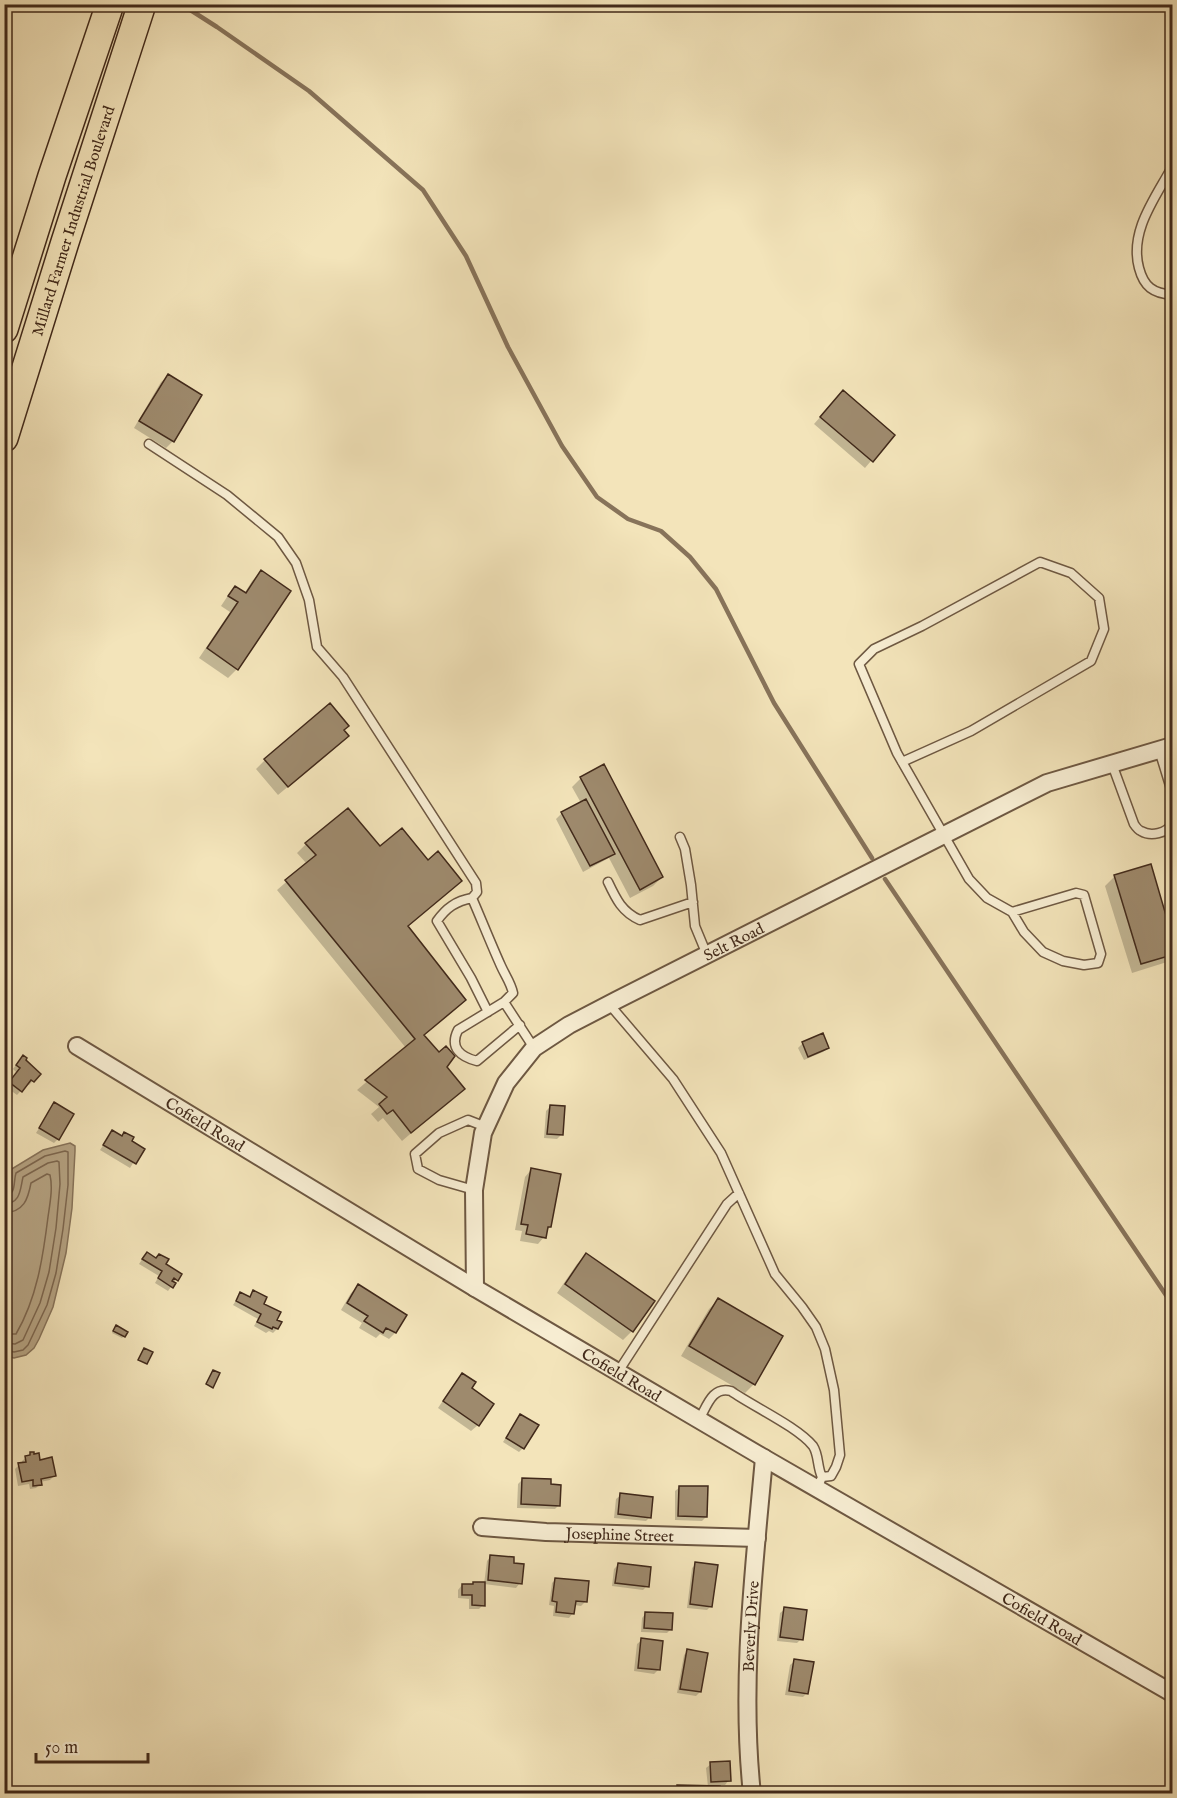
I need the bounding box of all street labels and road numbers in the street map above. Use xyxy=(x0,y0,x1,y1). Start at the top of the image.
street label: Millard Farmer Industrial Boulevard xyxy=(28,103,121,339)
street label: Selt Road xyxy=(701,919,768,967)
street label: Cofield Road xyxy=(161,1094,248,1158)
street label: Cofield Road xyxy=(577,1345,665,1408)
street label: Josephine Street xyxy=(563,1525,675,1548)
street label: Beverly Drive xyxy=(740,1580,765,1672)
street label: Cofield Road xyxy=(997,1589,1085,1651)

